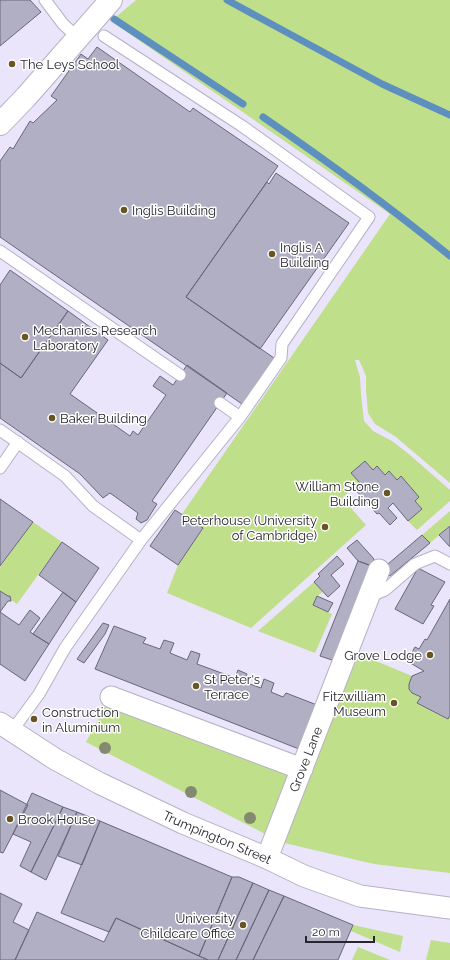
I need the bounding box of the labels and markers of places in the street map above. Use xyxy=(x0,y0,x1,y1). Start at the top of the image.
place label: The Leys School xyxy=(20,57,120,72)
marker: The Leys School xyxy=(7,59,17,69)
place label: Inglis Building xyxy=(132,203,216,218)
marker: Inglis Building xyxy=(119,205,129,215)
place label: Inglis A Building xyxy=(280,240,329,270)
marker: Inglis A Building xyxy=(267,249,277,259)
place label: Mechanics Research Laboratory xyxy=(33,323,157,353)
marker: Mechanics Research Laboratory xyxy=(20,332,30,342)
place label: Baker Building xyxy=(60,411,147,426)
marker: Baker Building xyxy=(47,413,57,423)
place label: William Stone Building xyxy=(295,479,379,509)
marker: William Stone Building xyxy=(382,488,392,498)
place label: Peterhouse (University of Cambridge) xyxy=(182,513,317,543)
marker: Peterhouse (University of Cambridge) xyxy=(320,522,330,532)
place label: Grove Lodge xyxy=(344,648,422,663)
marker: Grove Lodge xyxy=(425,650,435,660)
place label: St Peter's Terrace xyxy=(204,672,260,702)
marker: St Peter's Terrace xyxy=(191,681,201,691)
place label: Fitzwilliam Museum xyxy=(322,689,386,719)
marker: Fitzwilliam Museum xyxy=(389,698,399,708)
place label: Construction in Aluminium xyxy=(42,705,120,735)
marker: Construction in Aluminium xyxy=(29,714,39,724)
place label: Brook House xyxy=(18,812,96,827)
marker: Brook House xyxy=(5,814,15,824)
place label: University Childcare Office xyxy=(141,911,235,941)
marker: University Childcare Office xyxy=(238,920,248,930)

